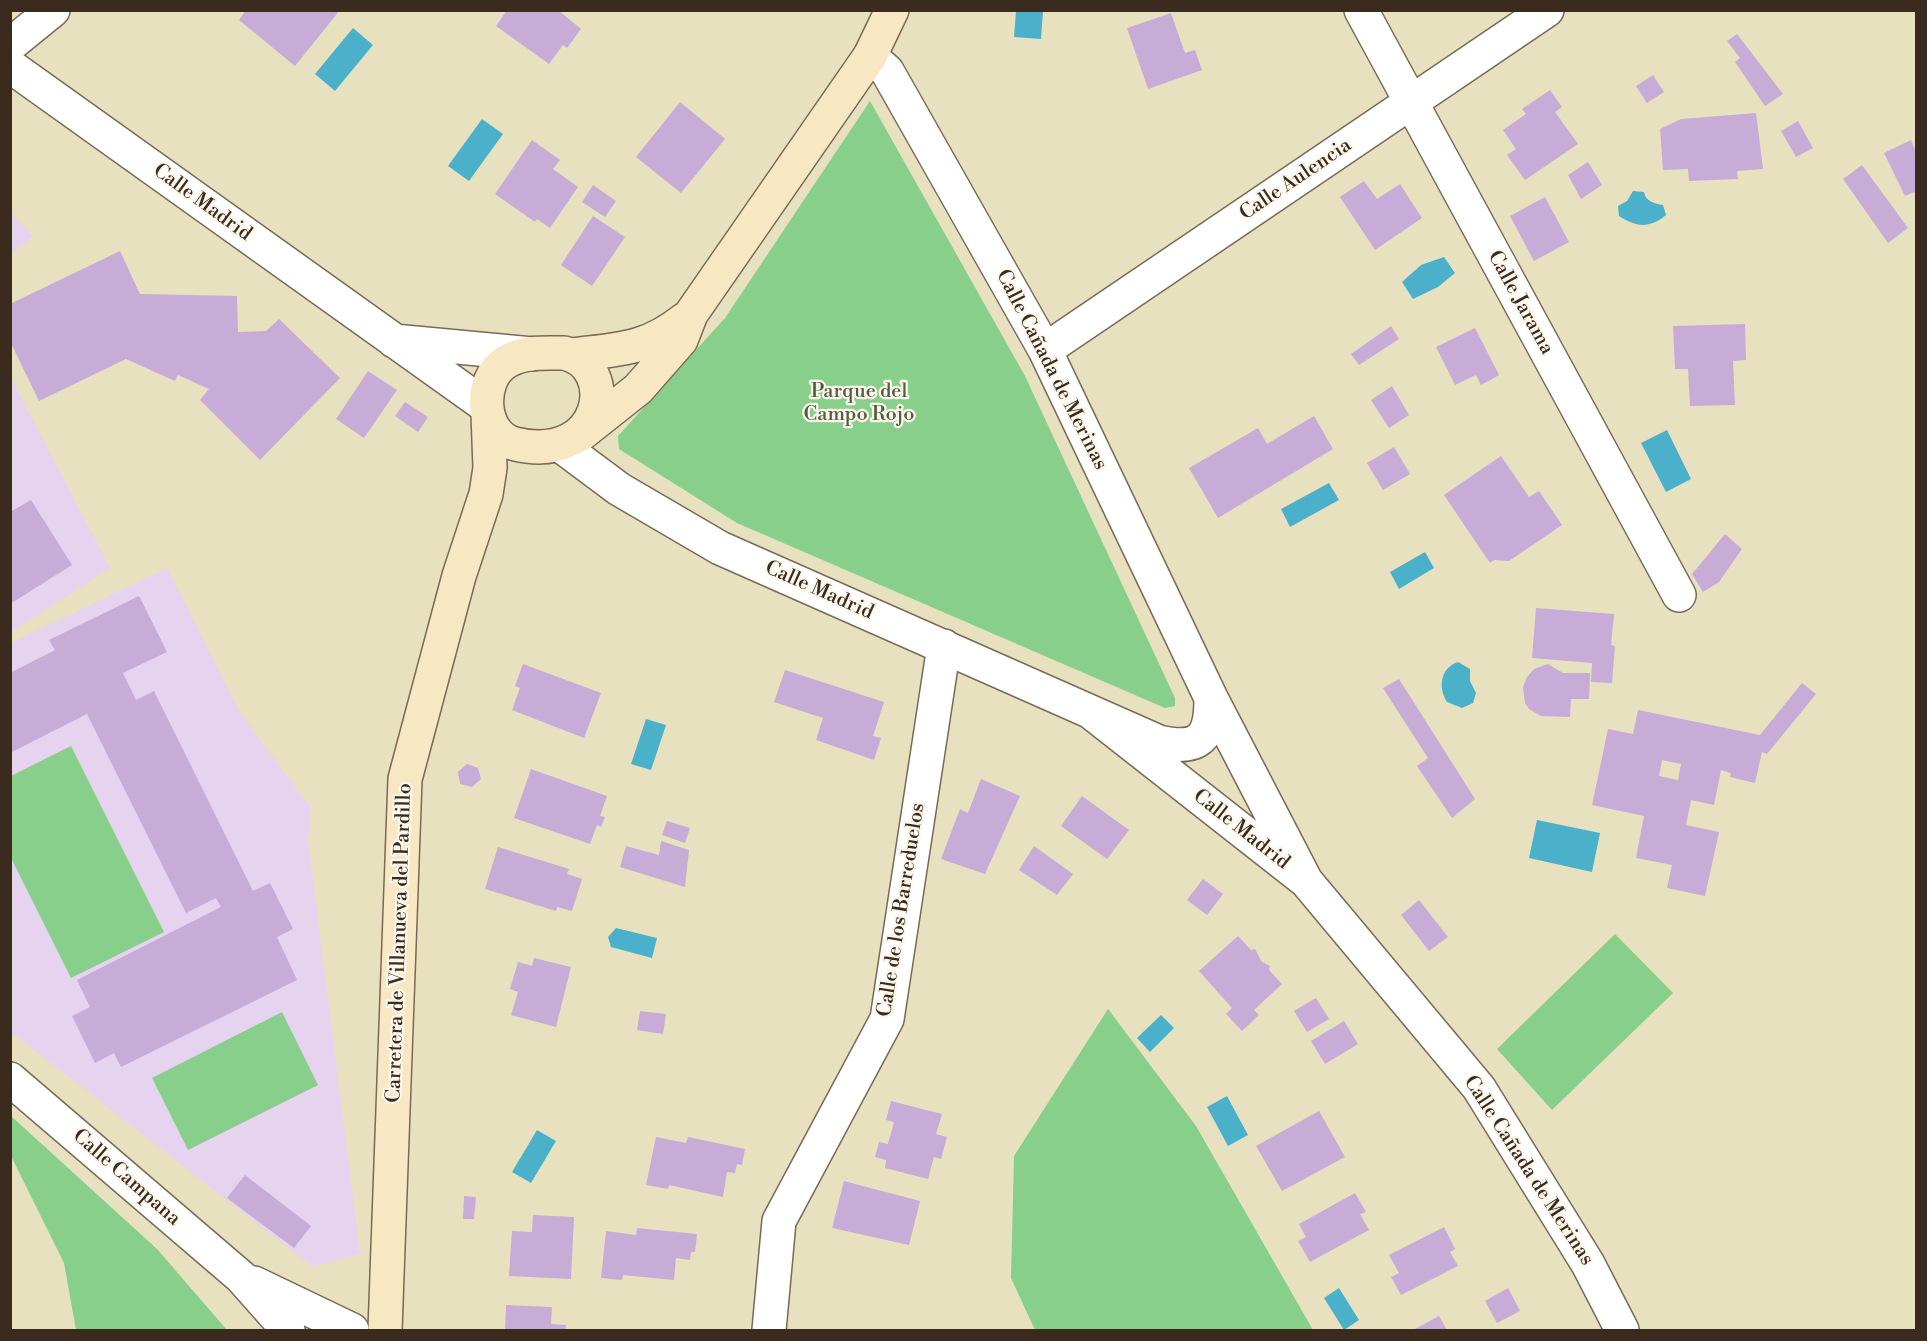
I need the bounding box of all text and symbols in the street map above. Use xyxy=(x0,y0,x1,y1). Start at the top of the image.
street label: Calle Aulencia xyxy=(1236,134,1356,226)
street label: Calle Madrid xyxy=(148,159,256,247)
street label: Calle Jarama xyxy=(1482,247,1558,359)
street label: Calle Cañada de Merinas xyxy=(990,266,1112,474)
park label: Parque del Campo Rojo xyxy=(804,380,914,427)
street label: Calle Madrid xyxy=(761,556,877,626)
street label: Carretera de Villanueva del Pardillo xyxy=(382,783,418,1103)
street label: Calle Madrid xyxy=(1188,785,1294,875)
street label: Calle de los Barreduelos xyxy=(873,801,931,1019)
street label: Calle Cañada de Merinas xyxy=(1458,1072,1598,1270)
street label: Calle Campana xyxy=(67,1125,185,1231)

